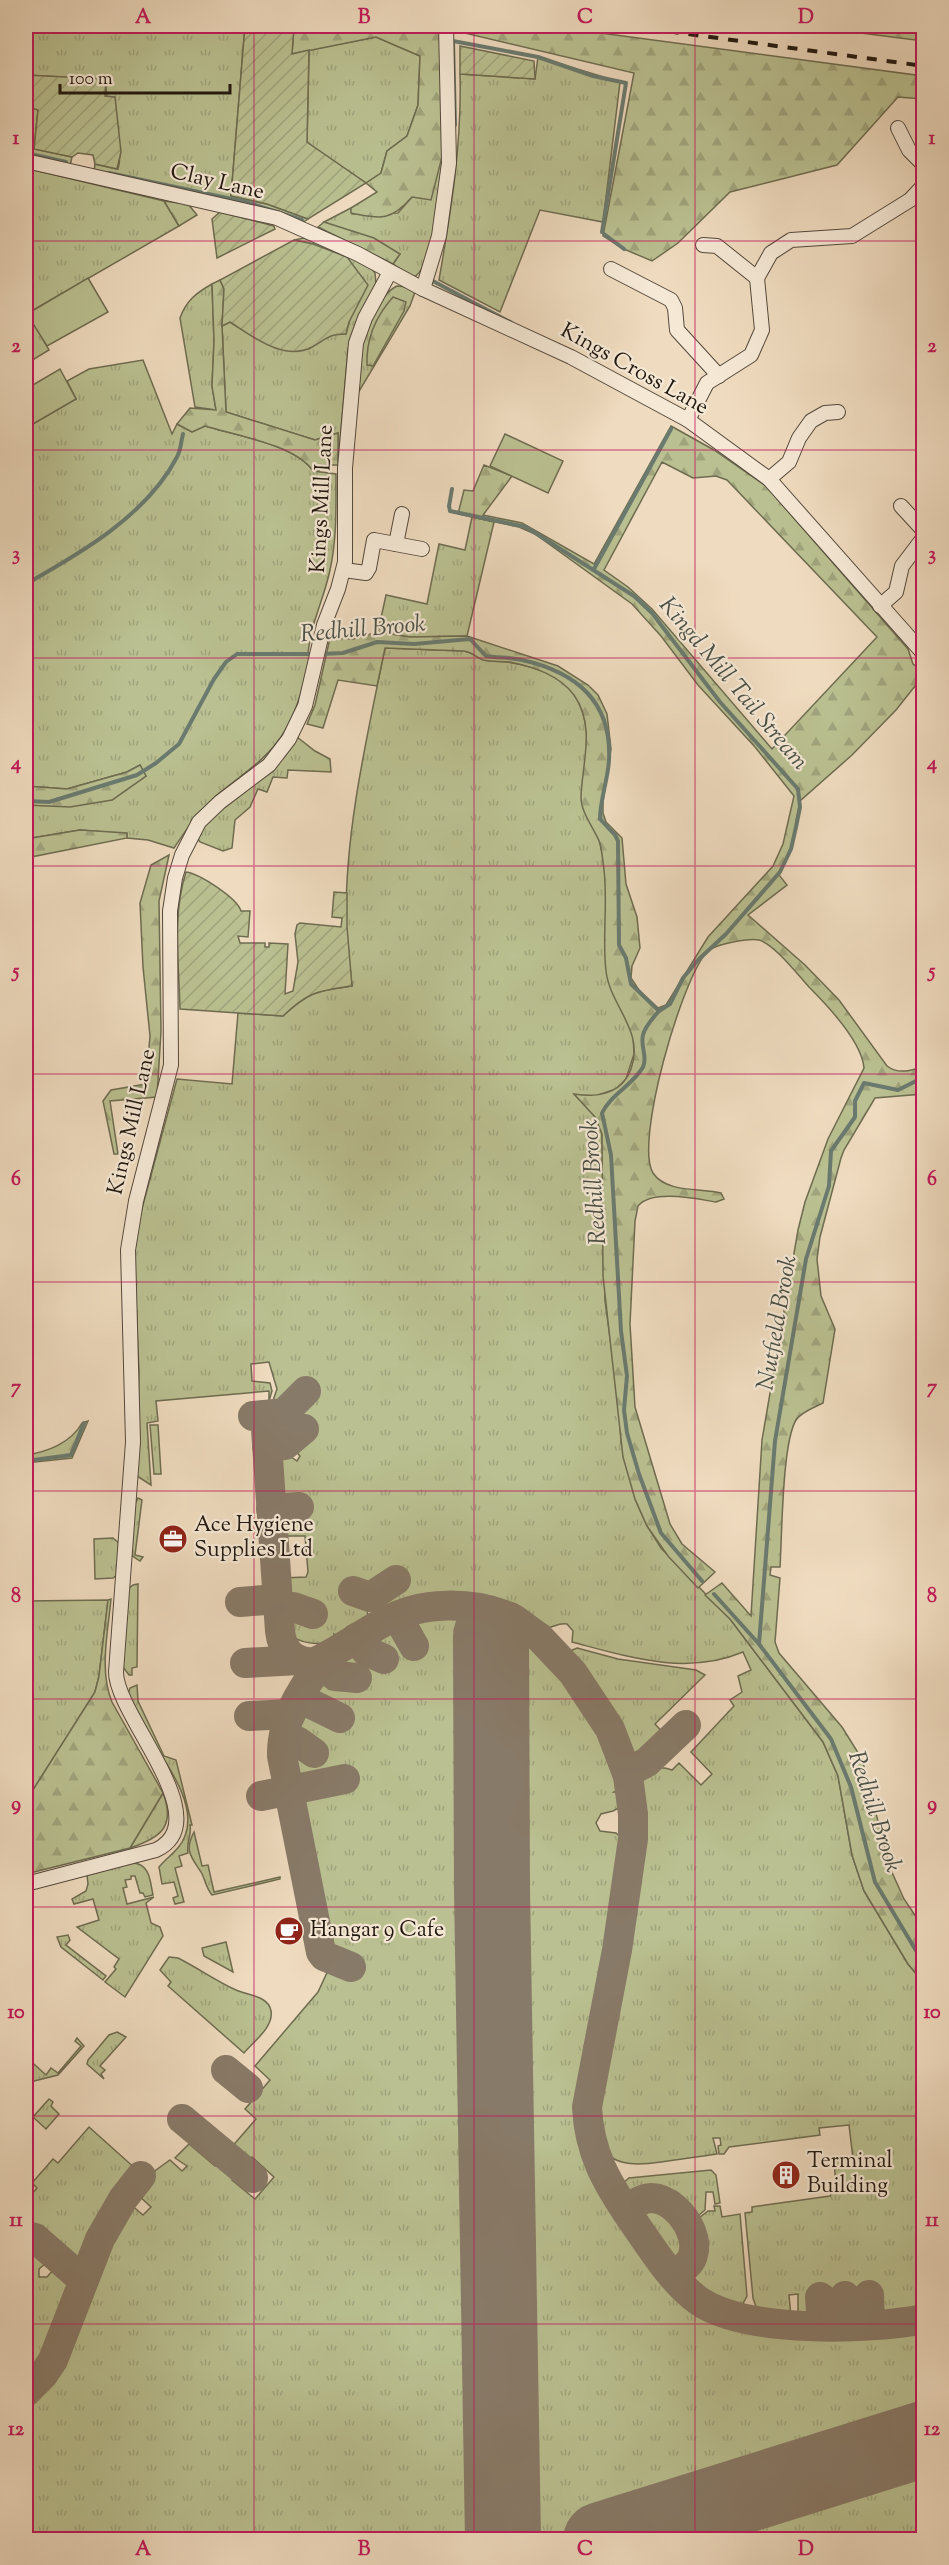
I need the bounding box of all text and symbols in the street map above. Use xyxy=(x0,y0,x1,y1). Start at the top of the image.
text: A xyxy=(135,4,152,33)
text: B xyxy=(358,4,371,33)
text: C xyxy=(577,4,593,33)
text: D xyxy=(798,4,814,33)
scale bar xyxy=(60,57,230,95)
text: 100 m xyxy=(69,67,113,93)
text: 1 xyxy=(13,125,20,154)
text: 1 xyxy=(929,125,936,154)
street label: Clay Lane xyxy=(167,157,267,209)
street label: Kings Cross Lane xyxy=(554,316,714,424)
text: 2 xyxy=(11,333,21,362)
text: 2 xyxy=(927,333,937,362)
street label: Kings Mill Lane xyxy=(303,424,343,574)
text: 3 xyxy=(12,541,20,570)
text: 3 xyxy=(928,541,936,570)
water label: Kingd Mill Tail Stream xyxy=(650,590,816,778)
water label: Redhill Brook xyxy=(299,608,427,652)
text: 4 xyxy=(10,750,21,779)
text: 4 xyxy=(926,750,937,779)
text: 5 xyxy=(11,958,20,987)
text: 5 xyxy=(927,958,936,987)
street label: Kings Mill Lane xyxy=(101,1046,165,1198)
water label: Redhill Brook xyxy=(574,1118,616,1246)
text: 6 xyxy=(11,1166,21,1195)
text: 6 xyxy=(927,1166,937,1195)
water label: Nutfield Brook xyxy=(749,1253,807,1393)
text: 7 xyxy=(11,1374,22,1403)
text: 7 xyxy=(927,1374,938,1403)
place label: Ace Hygiene Supplies Ltd xyxy=(194,1510,314,1567)
office icon: Ace Hygiene Supplies Ltd xyxy=(157,1523,189,1555)
text: 8 xyxy=(11,1583,21,1612)
text: 8 xyxy=(927,1583,937,1612)
water label: Redhill Brook xyxy=(838,1747,910,1877)
text: 9 xyxy=(11,1791,21,1820)
text: 9 xyxy=(927,1791,937,1820)
cafe icon: Hangar 9 Cafe xyxy=(273,1915,305,1947)
place label: Hangar 9 Cafe xyxy=(310,1915,444,1947)
text: 10 xyxy=(7,1999,25,2028)
text: 10 xyxy=(923,1999,941,2028)
place label: Terminal Building xyxy=(807,2146,893,2203)
building icon: Terminal Building xyxy=(770,2159,802,2191)
text: 11 xyxy=(9,2207,23,2236)
text: 11 xyxy=(925,2207,939,2236)
text: 12 xyxy=(8,2416,25,2445)
text: 12 xyxy=(924,2416,941,2445)
text: A xyxy=(135,2536,152,2565)
text: B xyxy=(358,2536,371,2565)
text: C xyxy=(577,2536,593,2565)
text: D xyxy=(798,2536,814,2565)

